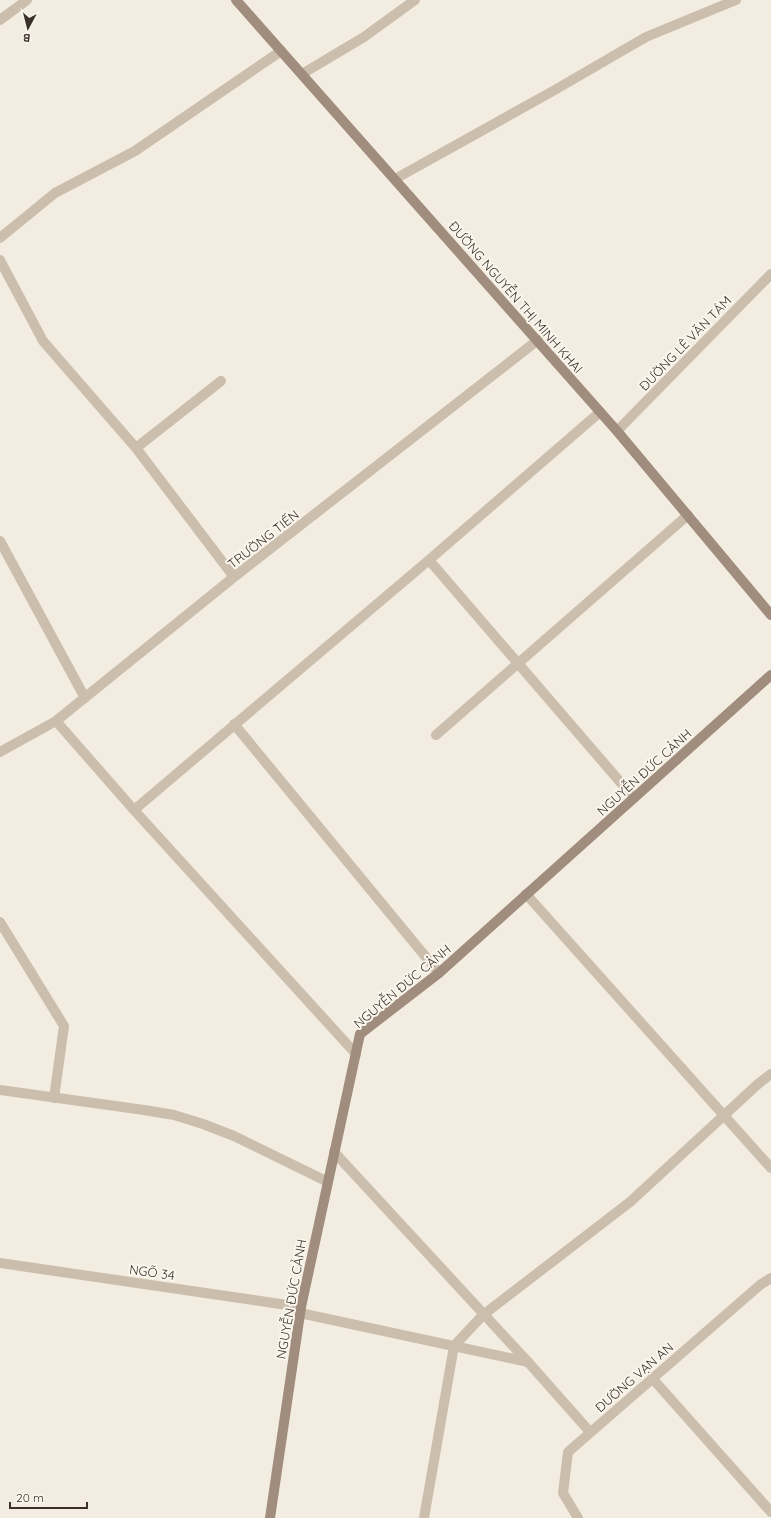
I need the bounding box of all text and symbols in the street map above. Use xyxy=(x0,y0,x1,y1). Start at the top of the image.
north arrow xyxy=(8,8,48,48)
text: B xyxy=(22,31,31,45)
street label: ĐƯỜNG NGUYỄN THỊ MINH KHAI xyxy=(446,217,587,376)
street label: ĐƯỜNG LÊ VĂN TÁM xyxy=(636,292,734,394)
street label: TRƯỜNG TIẾN xyxy=(224,506,302,572)
street label: NGUYỄN ĐỨC CẢNH xyxy=(593,725,695,819)
street label: NGUYỄN ĐỨC CẢNH xyxy=(350,940,454,1031)
street label: NGUYỄN ĐỨC CẢNH xyxy=(272,1238,309,1360)
street label: NGÕ 34 xyxy=(128,1261,176,1283)
street label: ĐƯỜNG VẠN AN xyxy=(592,1339,676,1415)
scale bar xyxy=(10,1484,87,1510)
text: 20 m xyxy=(16,1490,44,1505)

